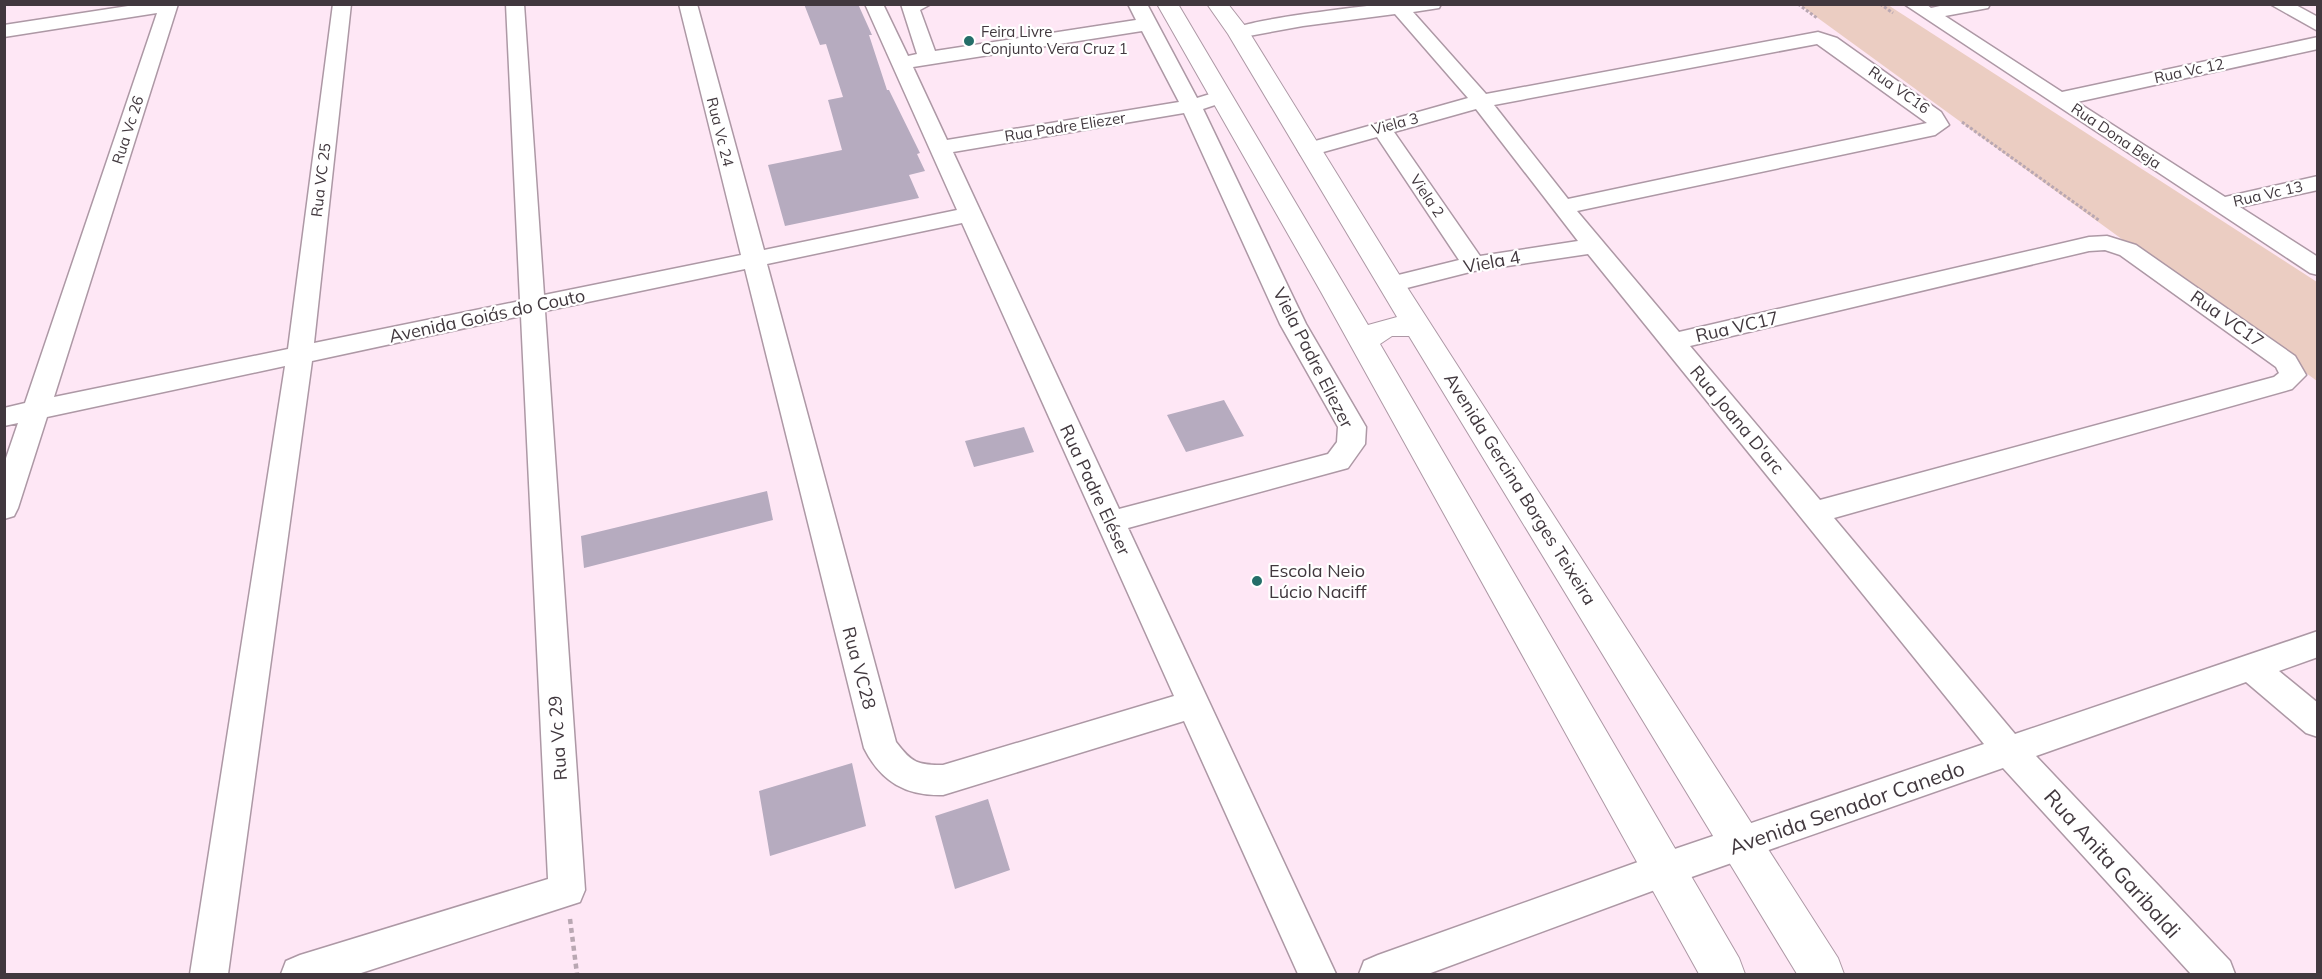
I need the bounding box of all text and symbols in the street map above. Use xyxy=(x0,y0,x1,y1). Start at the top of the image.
place label: Feira Livre Conjunto Vera Cruz 1 xyxy=(981,22,1128,58)
marker: Feira Livre Conjunto Vera Cruz 1 xyxy=(962,34,976,48)
street label: Rua Vc 12 xyxy=(2152,54,2226,87)
street label: Rua VC16 xyxy=(1865,62,1934,118)
street label: Rua Vc 26 xyxy=(108,93,148,166)
street label: Rua Vc 24 xyxy=(703,95,738,169)
street label: Rua Dona Beja xyxy=(2068,99,2165,173)
street label: Rua Padre Eliezer xyxy=(1003,107,1127,145)
street label: Viela 3 xyxy=(1369,108,1420,139)
street label: Rua VC 25 xyxy=(307,142,334,218)
street label: Viela 2 xyxy=(1406,171,1449,221)
street label: Rua Vc 13 xyxy=(2231,176,2305,211)
street label: Viela 4 xyxy=(1462,245,1522,278)
street label: Avenida Goiás do Couto xyxy=(387,283,587,348)
street label: Viela Padre Eliezer xyxy=(1268,284,1359,432)
street label: Rua VC17 xyxy=(2186,285,2269,352)
street label: Rua VC17 xyxy=(1693,306,1781,347)
street label: Rua Joana D'arc xyxy=(1685,361,1790,479)
street label: Avenida Gercina Borges Teixeira xyxy=(1439,368,1602,609)
street label: Rua Padre Eléser xyxy=(1055,421,1136,559)
place label: Escola Neio Lúcio Naciff xyxy=(1269,559,1367,603)
marker: Escola Neio Lúcio Naciff xyxy=(1250,574,1264,588)
street label: Rua VC28 xyxy=(837,624,882,712)
street label: Rua Vc 29 xyxy=(543,695,572,781)
street label: Avenida Senador Canedo xyxy=(1726,754,1968,860)
street label: Rua Anita Garibaldi xyxy=(2039,784,2186,943)

